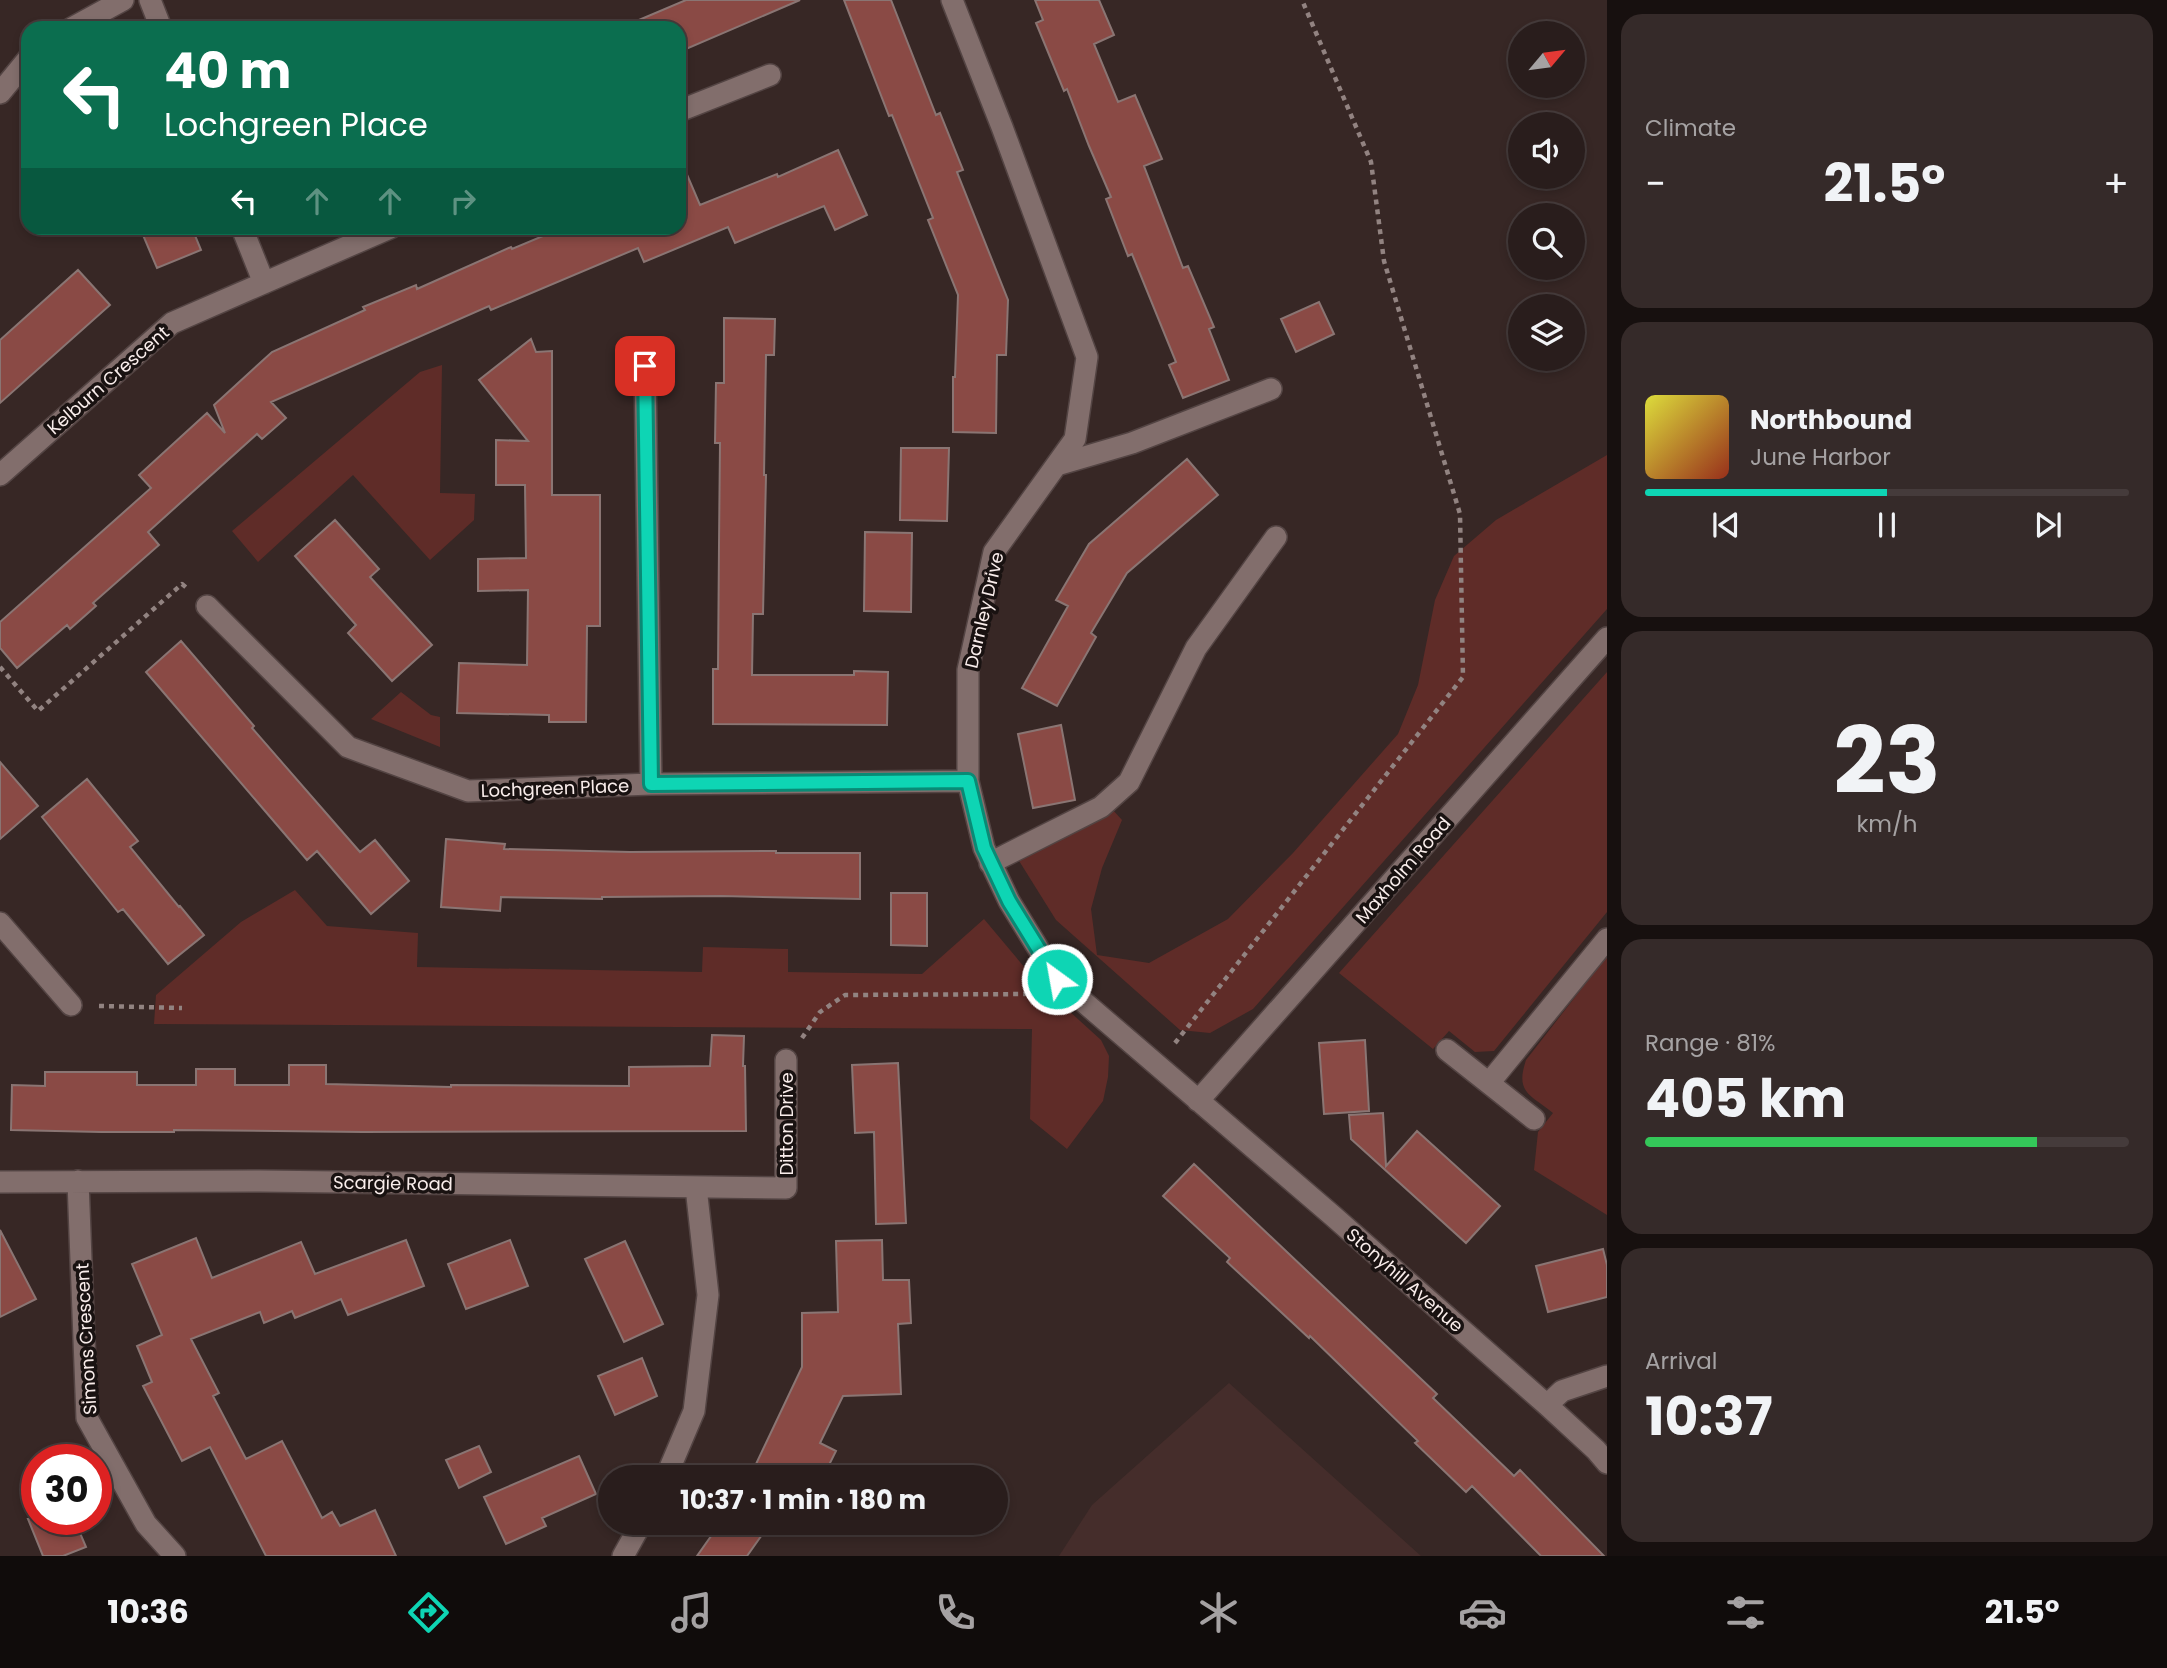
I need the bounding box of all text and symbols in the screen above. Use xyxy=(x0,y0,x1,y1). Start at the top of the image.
north arrow xyxy=(1508,21,1586,98)
map controls xyxy=(1508,21,1585,371)
text: 40 m xyxy=(164,37,291,105)
icon: left xyxy=(49,49,140,140)
text: Lochgreen Place xyxy=(164,102,428,147)
button: sound xyxy=(1508,112,1585,189)
text: Climate xyxy=(1645,112,1736,144)
text: 21.5° xyxy=(1824,147,1945,220)
text: − xyxy=(1645,157,1666,210)
text: + xyxy=(2103,157,2129,210)
icon: left xyxy=(225,182,263,220)
icon: ahead xyxy=(298,182,336,220)
icon: ahead xyxy=(371,182,409,220)
icon: right xyxy=(444,182,482,220)
button: search xyxy=(1508,203,1585,280)
button: layers xyxy=(1508,294,1585,371)
street label: Kelburn Crescent xyxy=(42,320,174,440)
pin xyxy=(615,336,675,396)
icon: arrive xyxy=(626,347,664,385)
text: Northbound xyxy=(1750,402,1912,438)
text: June Harbor xyxy=(1750,441,1891,473)
icon: previous xyxy=(1707,506,1745,544)
icon: pause xyxy=(1868,506,1906,544)
icon: next xyxy=(2029,506,2067,544)
street label: Darnley Drive xyxy=(958,549,1010,671)
text: 23 xyxy=(1833,697,1941,825)
street label: Lochgreen Place xyxy=(480,773,630,803)
text: km/h xyxy=(1856,808,1918,840)
street label: Maxholm Road xyxy=(1350,811,1456,929)
position arrow xyxy=(1020,942,1094,1016)
text: Range · 81% xyxy=(1645,1027,1776,1059)
text: 405 km xyxy=(1645,1062,1846,1135)
street label: Ditton Drive xyxy=(774,1072,799,1176)
street label: Scargie Road xyxy=(333,1169,453,1197)
street label: Stonyhill Avenue xyxy=(1341,1222,1469,1338)
street label: Simons Crescent xyxy=(70,1262,102,1416)
text: Arrival xyxy=(1645,1345,1717,1377)
text: 10:37 xyxy=(1645,1380,1773,1453)
speed limit sign: 30 xyxy=(21,1444,112,1535)
text: 10:37 · 1 min · 180 m xyxy=(680,1482,926,1518)
icon: directions xyxy=(404,1588,453,1637)
icon: music xyxy=(667,1588,716,1637)
icon: phone xyxy=(931,1588,980,1637)
icon: climate xyxy=(1194,1588,1243,1637)
icon: car xyxy=(1458,1588,1507,1637)
icon: filters xyxy=(1721,1588,1770,1637)
text: 10:36 xyxy=(107,1589,189,1634)
text: 21.5° xyxy=(1985,1589,2060,1634)

